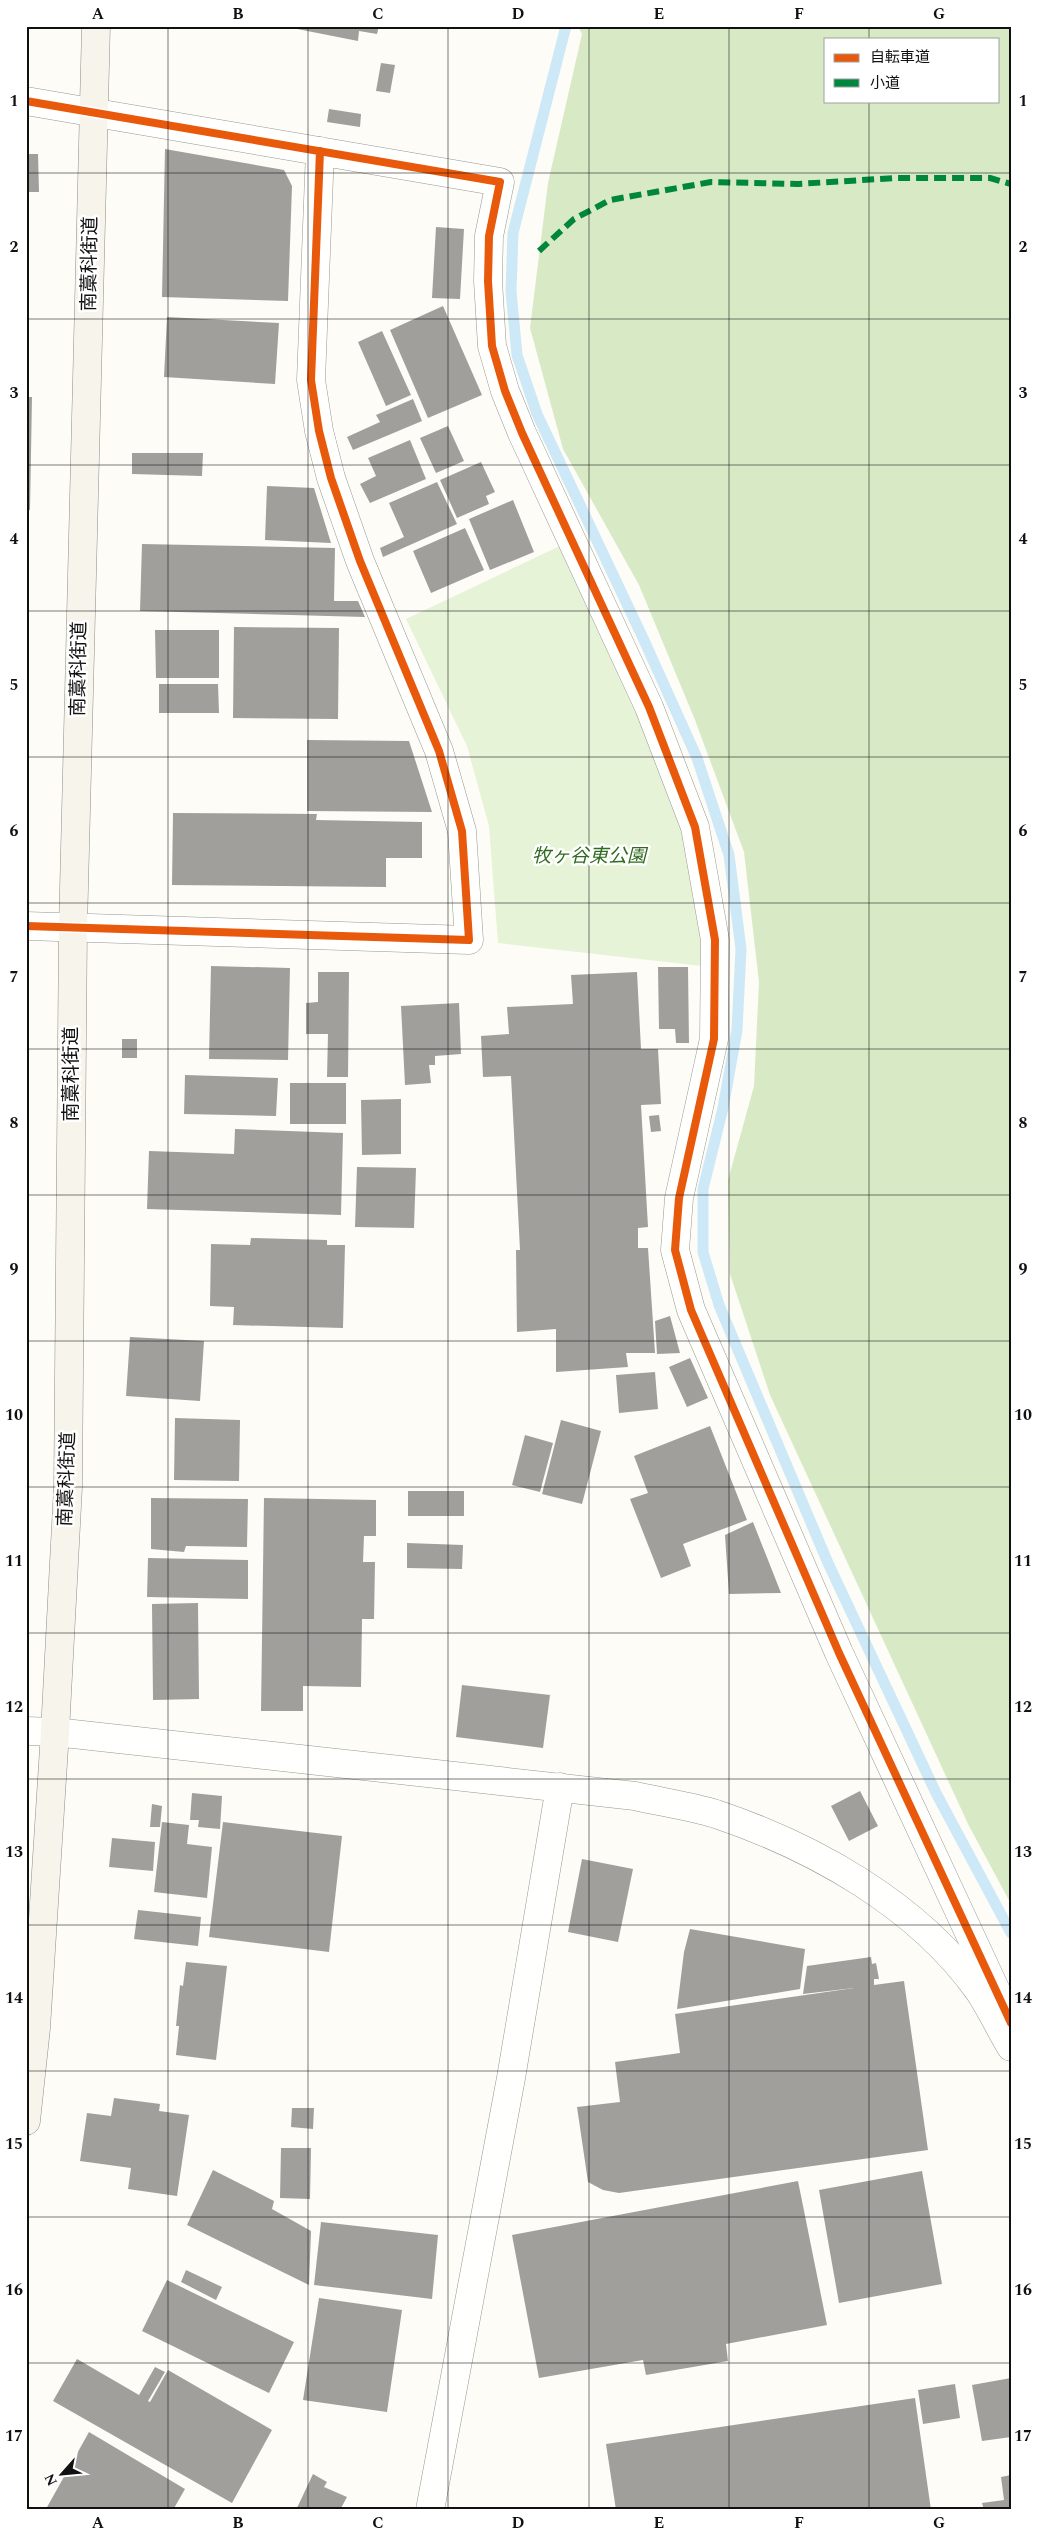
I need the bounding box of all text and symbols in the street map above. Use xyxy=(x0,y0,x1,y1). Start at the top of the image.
text: A xyxy=(92,2,105,26)
text: B xyxy=(232,2,244,26)
text: C xyxy=(372,2,384,26)
text: D xyxy=(512,2,525,26)
text: E xyxy=(654,2,664,26)
text: F xyxy=(794,2,804,26)
text: G xyxy=(933,2,945,26)
legend xyxy=(824,38,1000,102)
text: 自転車道 xyxy=(870,46,930,69)
text: 小道 xyxy=(870,72,900,95)
text: 1 xyxy=(10,89,18,113)
text: 1 xyxy=(1019,89,1027,113)
street label: 南藁科街道 xyxy=(75,216,105,312)
text: 2 xyxy=(10,235,19,259)
text: 2 xyxy=(1019,235,1028,259)
text: 3 xyxy=(10,381,19,405)
text: 3 xyxy=(1019,381,1028,405)
text: 4 xyxy=(10,527,19,551)
text: 4 xyxy=(1019,527,1028,551)
street label: 南藁科街道 xyxy=(64,621,94,717)
text: 5 xyxy=(10,673,18,697)
text: 5 xyxy=(1019,673,1027,697)
text: 6 xyxy=(10,819,19,843)
text: 6 xyxy=(1019,819,1028,843)
park label: 牧ヶ谷東公園 xyxy=(532,842,649,871)
text: 7 xyxy=(10,965,19,989)
text: 7 xyxy=(1019,965,1028,989)
street label: 南藁科街道 xyxy=(57,1026,86,1122)
text: 8 xyxy=(10,1111,19,1135)
text: 8 xyxy=(1019,1111,1028,1135)
text: 9 xyxy=(10,1257,19,1281)
text: 9 xyxy=(1019,1257,1028,1281)
text: 10 xyxy=(5,1403,23,1427)
text: 10 xyxy=(1014,1403,1032,1427)
street label: 南藁科街道 xyxy=(51,1431,83,1527)
text: 11 xyxy=(5,1549,23,1573)
text: 11 xyxy=(1014,1549,1032,1573)
text: 12 xyxy=(5,1695,23,1719)
text: 12 xyxy=(1014,1695,1032,1719)
text: 13 xyxy=(5,1840,23,1864)
text: 13 xyxy=(1014,1840,1032,1864)
text: 14 xyxy=(5,1986,23,2010)
text: 14 xyxy=(1014,1986,1032,2010)
text: 15 xyxy=(5,2132,23,2156)
text: 15 xyxy=(1014,2132,1032,2156)
text: 16 xyxy=(5,2278,23,2302)
text: 16 xyxy=(1014,2278,1032,2302)
text: 17 xyxy=(5,2424,23,2448)
text: 17 xyxy=(1014,2424,1032,2448)
north arrow xyxy=(38,2448,88,2498)
text: N xyxy=(39,2470,63,2490)
text: A xyxy=(92,2511,105,2535)
text: B xyxy=(232,2511,244,2535)
text: C xyxy=(372,2511,384,2535)
text: D xyxy=(512,2511,525,2535)
text: E xyxy=(654,2511,664,2535)
text: F xyxy=(794,2511,804,2535)
text: G xyxy=(933,2511,945,2535)

